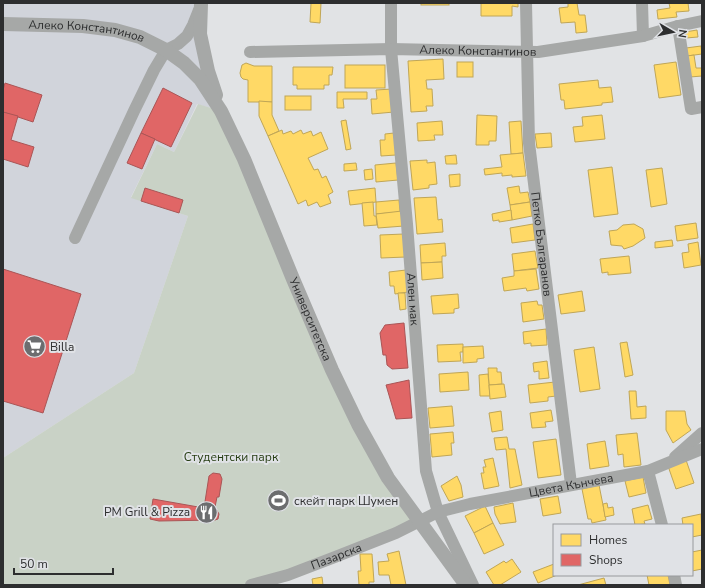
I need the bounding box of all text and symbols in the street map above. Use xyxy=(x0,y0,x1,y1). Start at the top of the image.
north arrow xyxy=(653,12,693,52)
street label: Алеко Константинов xyxy=(28,17,148,46)
text: N xyxy=(674,28,690,39)
street label: Алеко Константинов xyxy=(419,42,537,60)
street label: Петко Българанов xyxy=(527,191,556,298)
street label: Ален мак xyxy=(403,272,423,327)
street label: Университетска xyxy=(285,274,335,364)
supermarket icon: Billa xyxy=(21,334,47,360)
place label: Billa xyxy=(50,339,74,355)
park label: Студентски парк xyxy=(184,449,279,465)
street label: Цвета Кънчева xyxy=(528,470,615,501)
sports icon: скейт парк Шумен xyxy=(265,488,291,514)
place label: скейт парк Шумен xyxy=(294,493,398,509)
restaurant icon: PM Grill & Pizza xyxy=(193,499,219,525)
place label: PM Grill & Pizza xyxy=(104,504,190,520)
legend xyxy=(553,524,693,576)
text: Homes xyxy=(589,532,627,548)
street label: Пазарска xyxy=(308,539,364,574)
scale bar xyxy=(14,550,113,576)
text: Shops xyxy=(589,552,623,568)
text: 50 m xyxy=(20,556,48,572)

